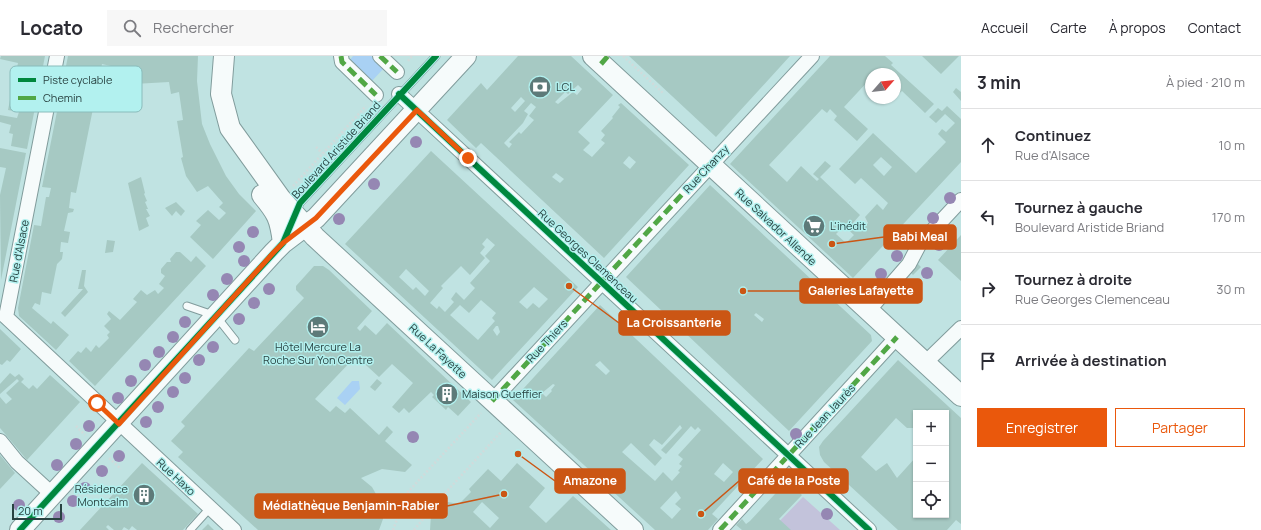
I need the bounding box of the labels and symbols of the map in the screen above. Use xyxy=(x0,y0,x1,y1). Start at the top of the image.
legend xyxy=(10,66,142,112)
north arrow xyxy=(865,68,901,104)
text: Piste cyclable xyxy=(43,72,113,87)
bank icon: LCL xyxy=(527,74,553,100)
place label: LCL xyxy=(556,79,575,94)
text: Chemin xyxy=(43,90,82,105)
street label: Boulevard Aristide Briand xyxy=(288,98,383,202)
street label: Rue Chanzy xyxy=(679,141,732,196)
route end xyxy=(459,149,477,167)
street label: Rue Salvador Allende xyxy=(732,185,821,269)
street label: Rue Georges Clemenceau xyxy=(535,205,641,306)
supermarket icon: L'inédit xyxy=(801,213,827,239)
street label: Rue d'Alsace xyxy=(5,218,32,283)
place label: L'inédit xyxy=(830,218,866,233)
callout: Babi Meal xyxy=(884,225,956,249)
text: Babi Meal xyxy=(892,228,948,245)
callout: Galeries Lafayette xyxy=(800,279,922,303)
text: Galeries Lafayette xyxy=(808,282,914,299)
callout: La Croissanterie xyxy=(619,311,730,335)
hotel icon: Hôtel Mercure La Roche Sur Yon Centre xyxy=(305,314,331,340)
text: La Croissanterie xyxy=(627,314,721,331)
street label: Rue Thiers xyxy=(523,316,571,365)
street label: Rue La Fayette xyxy=(406,320,471,382)
place label: Hôtel Mercure La Roche Sur Yon Centre xyxy=(263,339,374,367)
street label: Rue Jean Jaurès xyxy=(791,380,858,451)
building icon: Maison Gueffier xyxy=(434,381,460,407)
place label: Maison Gueffier xyxy=(462,386,542,401)
route start xyxy=(88,394,106,412)
street label: Rue Haxo xyxy=(154,455,199,499)
callout: Amazone xyxy=(555,469,625,493)
callout: Café de la Poste xyxy=(739,469,848,493)
text: Amazone xyxy=(563,472,617,489)
text: Café de la Poste xyxy=(747,472,841,489)
place label: Résidence Montcalm xyxy=(75,481,129,509)
building icon: Résidence Montcalm xyxy=(131,482,157,508)
callout: Médiathèque Benjamin-Rabier xyxy=(255,494,447,518)
text: Médiathèque Benjamin-Rabier xyxy=(263,497,439,514)
scale bar xyxy=(12,502,62,521)

